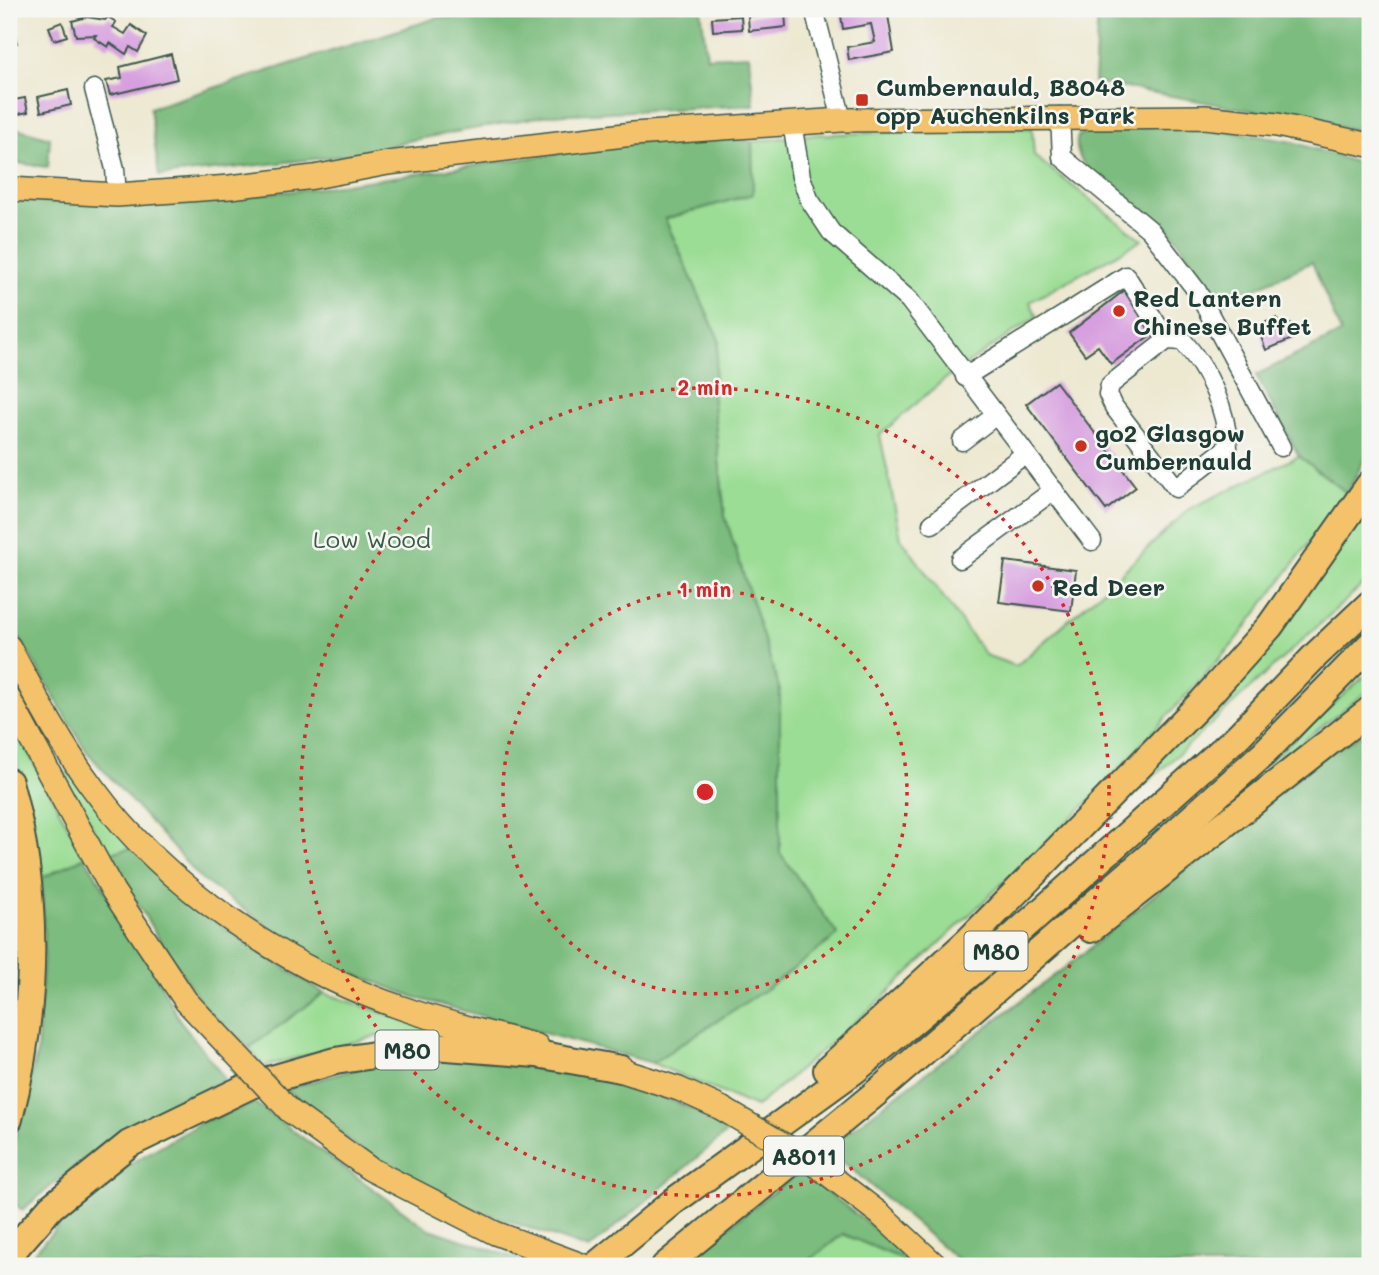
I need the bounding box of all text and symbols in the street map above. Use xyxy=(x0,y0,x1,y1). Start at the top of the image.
place label: Cumbernauld, B8048 opp Auchenkilns Park xyxy=(876,71,1135,130)
marker: Cumbernauld, B8048 opp Auchenkilns Park xyxy=(854,92,870,108)
place label: Red Lantern Chinese Buffet xyxy=(1133,282,1311,341)
marker: Red Lantern Chinese Buffet xyxy=(1111,303,1127,319)
text: 2 min xyxy=(677,373,733,400)
place label: go2 Glasgow Cumbernauld xyxy=(1095,417,1252,476)
marker: go2 Glasgow Cumbernauld xyxy=(1073,438,1089,454)
park label: Low Wood xyxy=(313,523,431,554)
place label: Red Deer xyxy=(1052,571,1165,602)
text: 1 min xyxy=(679,575,731,602)
marker: Red Deer xyxy=(1030,578,1046,594)
centre of rings xyxy=(693,780,717,804)
road number: M80 xyxy=(964,932,1028,970)
road number: M80 xyxy=(376,1030,438,1070)
road number: A8011 xyxy=(764,1136,844,1176)

